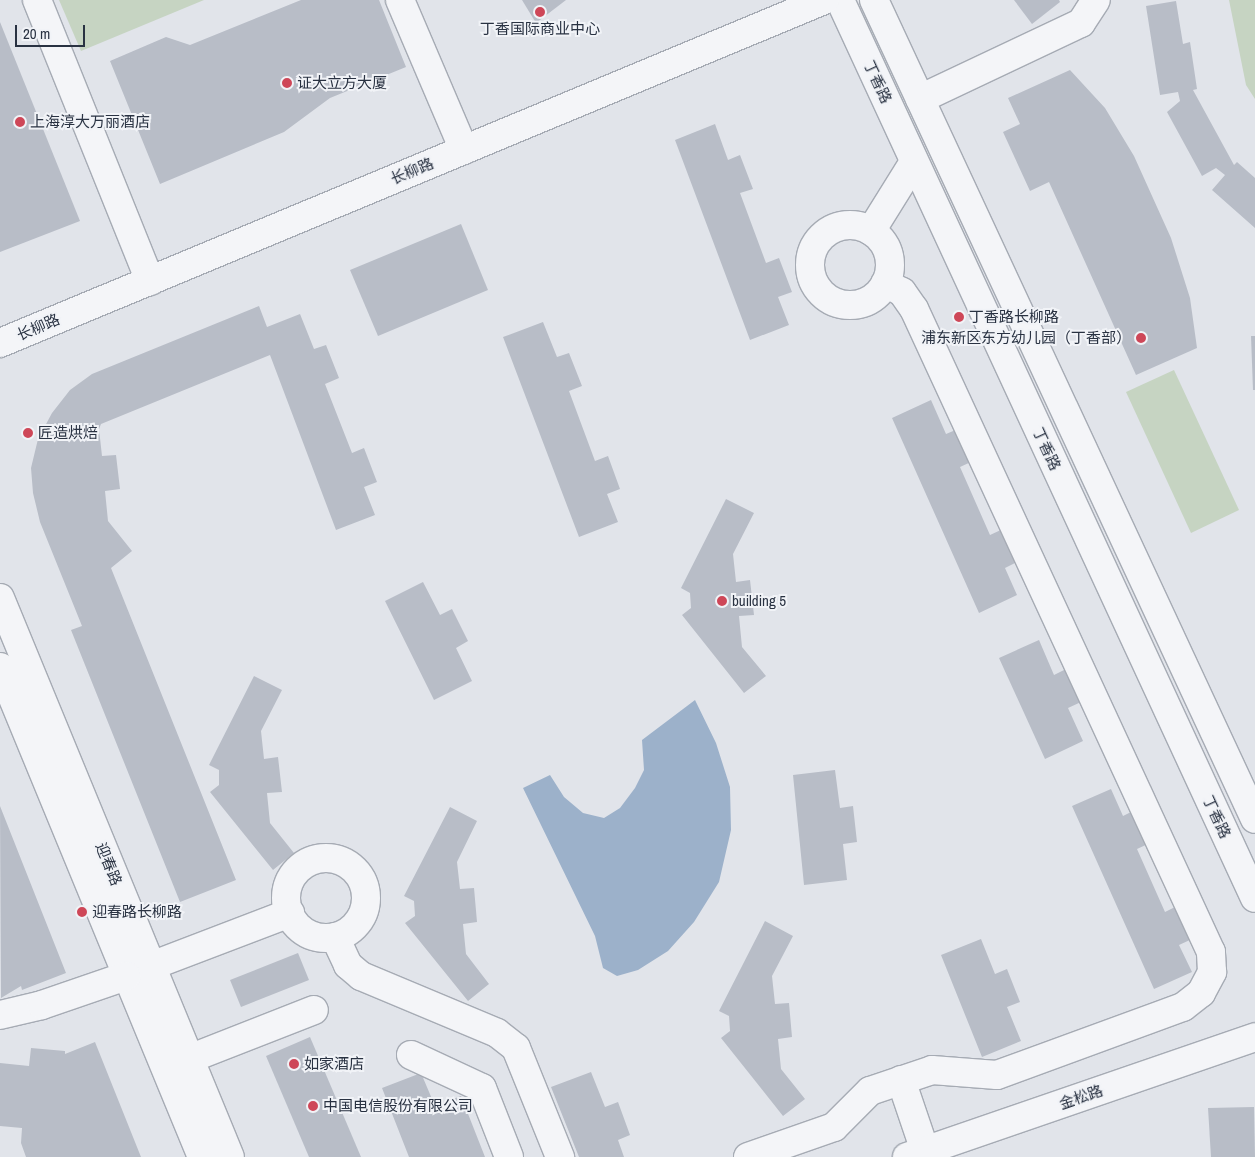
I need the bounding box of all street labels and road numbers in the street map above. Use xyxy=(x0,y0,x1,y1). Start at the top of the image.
street label: 丁香路 xyxy=(860,58,896,106)
street label: 长柳路 xyxy=(388,154,436,188)
street label: 长柳路 xyxy=(14,310,62,344)
street label: 丁香路 xyxy=(1029,425,1065,473)
street label: 丁香路 xyxy=(1199,793,1235,841)
street label: 迎春路 xyxy=(92,840,126,888)
street label: 金松路 xyxy=(1057,1081,1105,1113)

